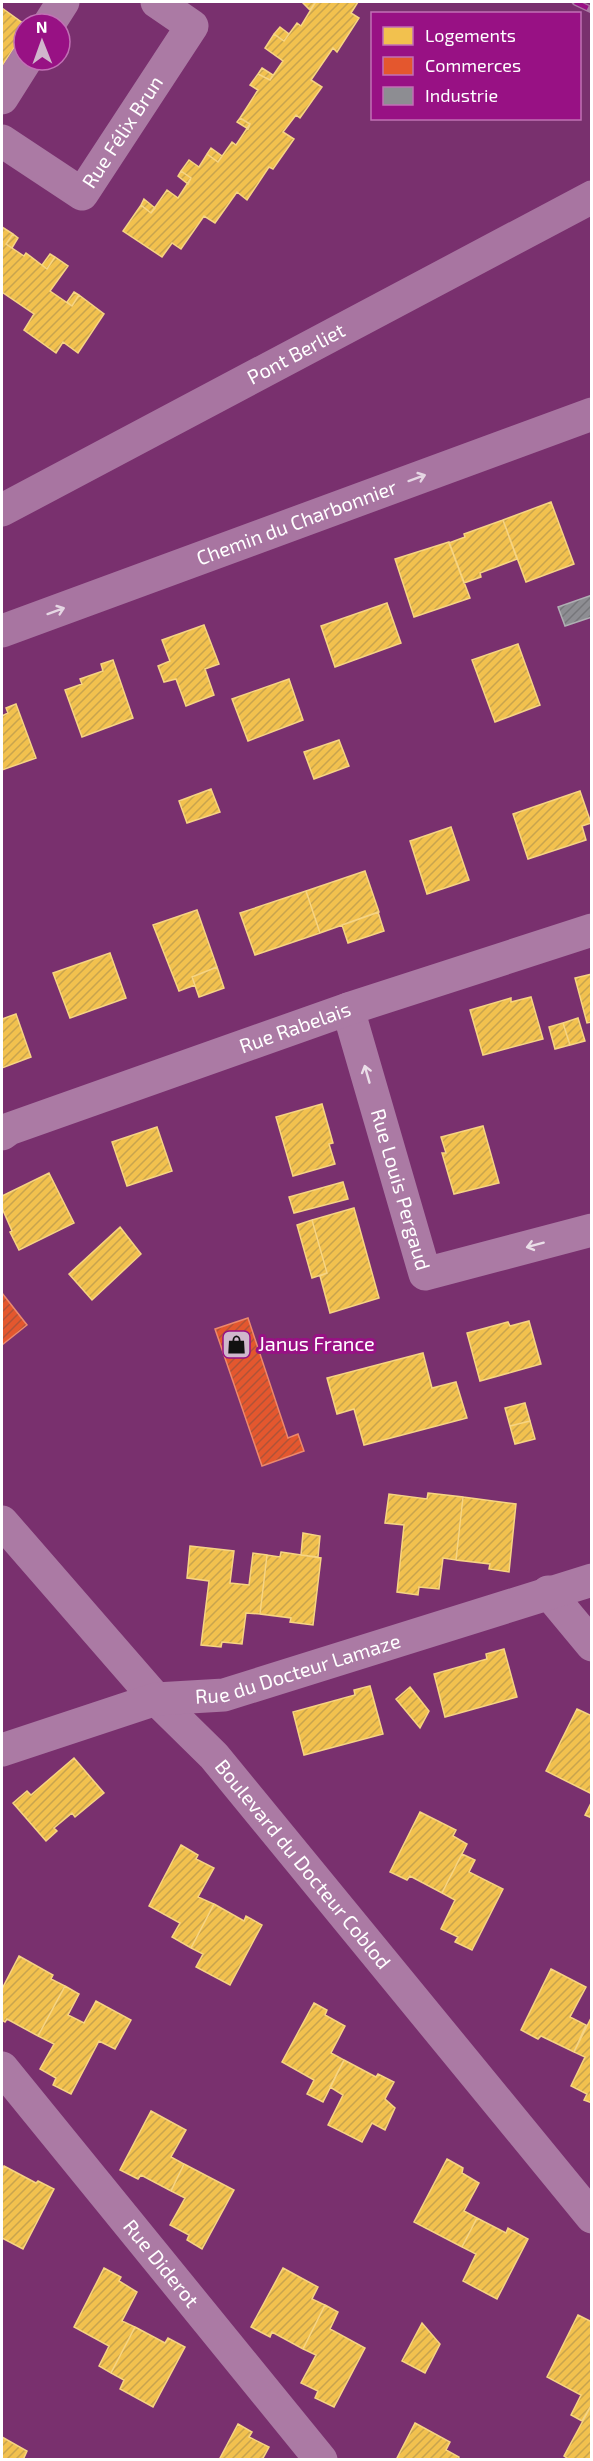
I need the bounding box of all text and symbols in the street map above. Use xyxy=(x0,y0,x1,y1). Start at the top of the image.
north arrow xyxy=(12,12,72,72)
legend xyxy=(371,12,581,120)
text: N xyxy=(36,17,48,36)
text: Logements xyxy=(425,24,516,46)
text: Commerces xyxy=(425,54,521,76)
street label: Rue Félix Brun xyxy=(76,71,167,192)
text: Industrie xyxy=(425,84,498,106)
street label: Pont Berliet xyxy=(243,317,349,389)
one-way arrow xyxy=(407,472,426,483)
street label: Chemin du Charbonnier xyxy=(193,474,400,569)
one-way arrow xyxy=(47,604,65,615)
street label: Rue Rabelais xyxy=(236,996,354,1058)
one-way arrow xyxy=(361,1065,372,1084)
street label: Rue Louis Pergaud xyxy=(367,1106,436,1273)
one-way arrow xyxy=(526,1239,545,1251)
shop icon: Janus France xyxy=(221,1328,253,1360)
place label: Janus France xyxy=(258,1331,375,1355)
street label: Rue du Docteur Lamaze xyxy=(194,1628,403,1708)
street label: Boulevard du Docteur Coblod xyxy=(211,1754,396,1973)
street label: Rue Diderot xyxy=(119,2214,205,2312)

